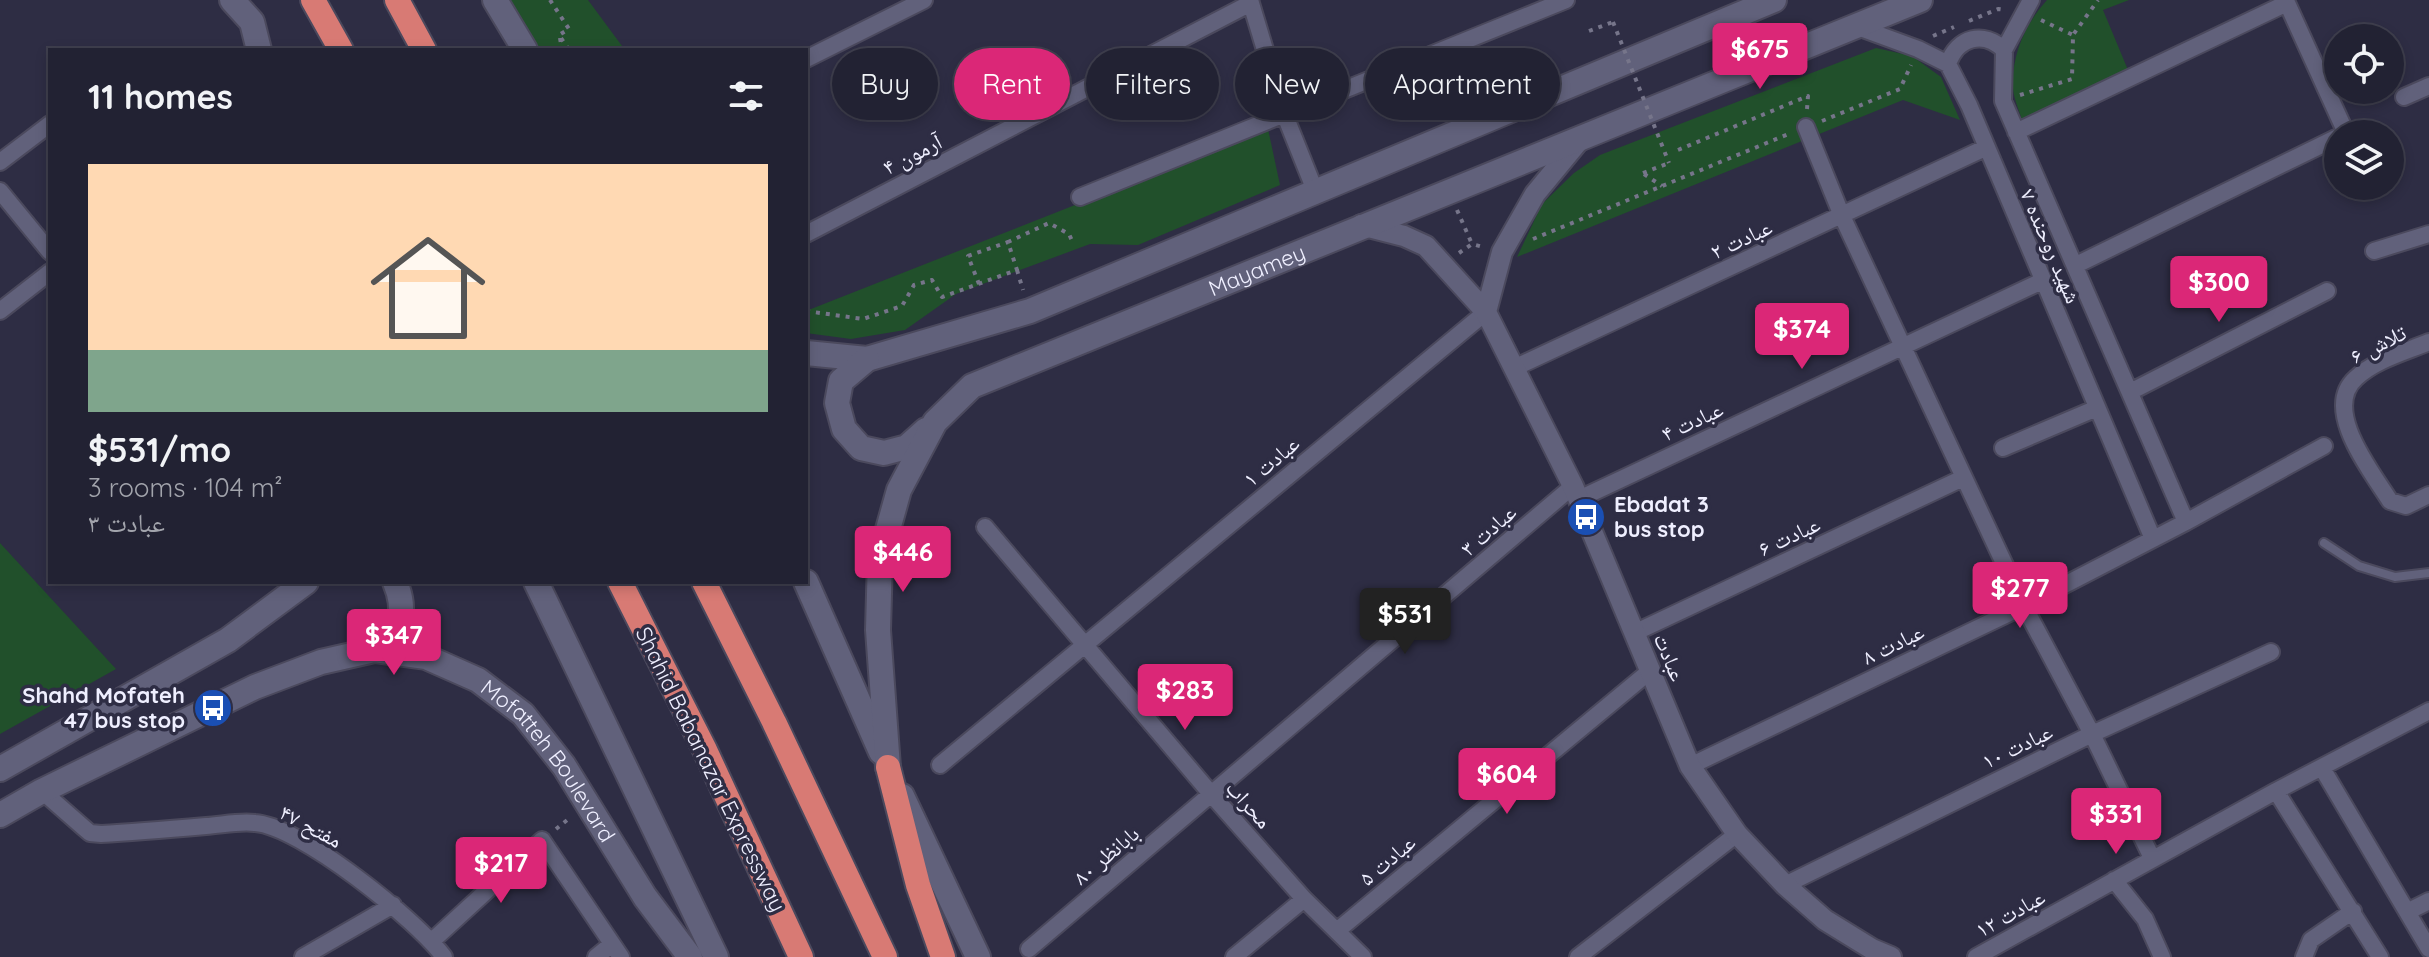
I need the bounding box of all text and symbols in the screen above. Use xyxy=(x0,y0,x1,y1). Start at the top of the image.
pin: $675 xyxy=(1713,23,1807,91)
map controls xyxy=(2324,24,2404,200)
button: locate xyxy=(2324,24,2404,104)
text: $675 xyxy=(1730,32,1790,65)
chip: Buy xyxy=(832,48,938,120)
chip: Rent xyxy=(954,48,1070,120)
chip: Filters xyxy=(1086,48,1219,120)
chip: New xyxy=(1235,48,1349,120)
chip: Apartment xyxy=(1365,48,1560,120)
icon: filters xyxy=(724,74,768,118)
text: 11 homes xyxy=(88,75,233,118)
button: layers xyxy=(2324,120,2404,200)
street label: آرمون ۴ xyxy=(878,127,947,181)
street label: شهید روحنده ۷ xyxy=(2014,185,2088,307)
street label: عبادت ۲ xyxy=(1706,213,1776,265)
icon: home xyxy=(356,216,500,360)
street label: Mayamey xyxy=(1204,238,1309,302)
pin: $300 xyxy=(2172,256,2266,324)
text: $300 xyxy=(2188,265,2250,298)
pin: $374 xyxy=(1755,303,1849,371)
text: $374 xyxy=(1773,312,1831,345)
street label: تلاش ۶ xyxy=(2345,318,2411,370)
street label: عبادت ۴ xyxy=(1657,395,1727,447)
text: $531/mo xyxy=(88,428,231,471)
street label: عبادت ۱ xyxy=(1237,429,1305,493)
text: 3 rooms · 104 m² xyxy=(88,471,283,504)
place label: Ebadat 3 bus stop xyxy=(1614,490,1709,543)
bus stop icon: Ebadat 3 bus stop xyxy=(1565,496,1607,538)
street label: عبادت ۳ xyxy=(1454,498,1522,562)
text: عبادت ۳ xyxy=(88,506,165,539)
street label: عبادت ۶ xyxy=(1754,510,1824,562)
pin: $446 xyxy=(856,526,950,594)
text: $446 xyxy=(873,535,933,568)
pin: $277 xyxy=(1973,562,2067,630)
text: $277 xyxy=(1991,571,2049,604)
pin: $531 xyxy=(1358,588,1452,656)
text: $531 xyxy=(1378,597,1432,630)
pin: $347 xyxy=(347,609,441,677)
street label: عبادت ۸ xyxy=(1858,617,1928,671)
text: $347 xyxy=(365,618,423,651)
street label: Shahid Babanazar Expressway xyxy=(630,622,792,916)
street label: عبادت xyxy=(1648,629,1692,685)
pin: $283 xyxy=(1138,664,1232,732)
street label: Mofatteh Boulevard xyxy=(475,673,622,847)
text: $283 xyxy=(1156,673,1214,706)
place label: Shahd Mofateh 47 bus stop xyxy=(22,681,185,734)
bus stop icon: Shahd Mofateh 47 bus stop xyxy=(192,687,234,729)
street label: عبادت ۱۰ xyxy=(1977,717,2057,775)
pin: $604 xyxy=(1460,748,1554,816)
text: $604 xyxy=(1476,757,1538,790)
street label: محراب xyxy=(1220,774,1278,834)
pin: $331 xyxy=(2069,788,2163,856)
text: $331 xyxy=(2089,797,2143,830)
street label: مفتح ۴۷ xyxy=(275,798,347,854)
street label: بابانظر ۸۰ xyxy=(1067,819,1145,891)
street label: عبادت ۵ xyxy=(1353,828,1421,892)
pin: $217 xyxy=(454,837,548,905)
text: $217 xyxy=(474,846,528,879)
street label: عبادت ۱۲ xyxy=(1970,883,2050,943)

